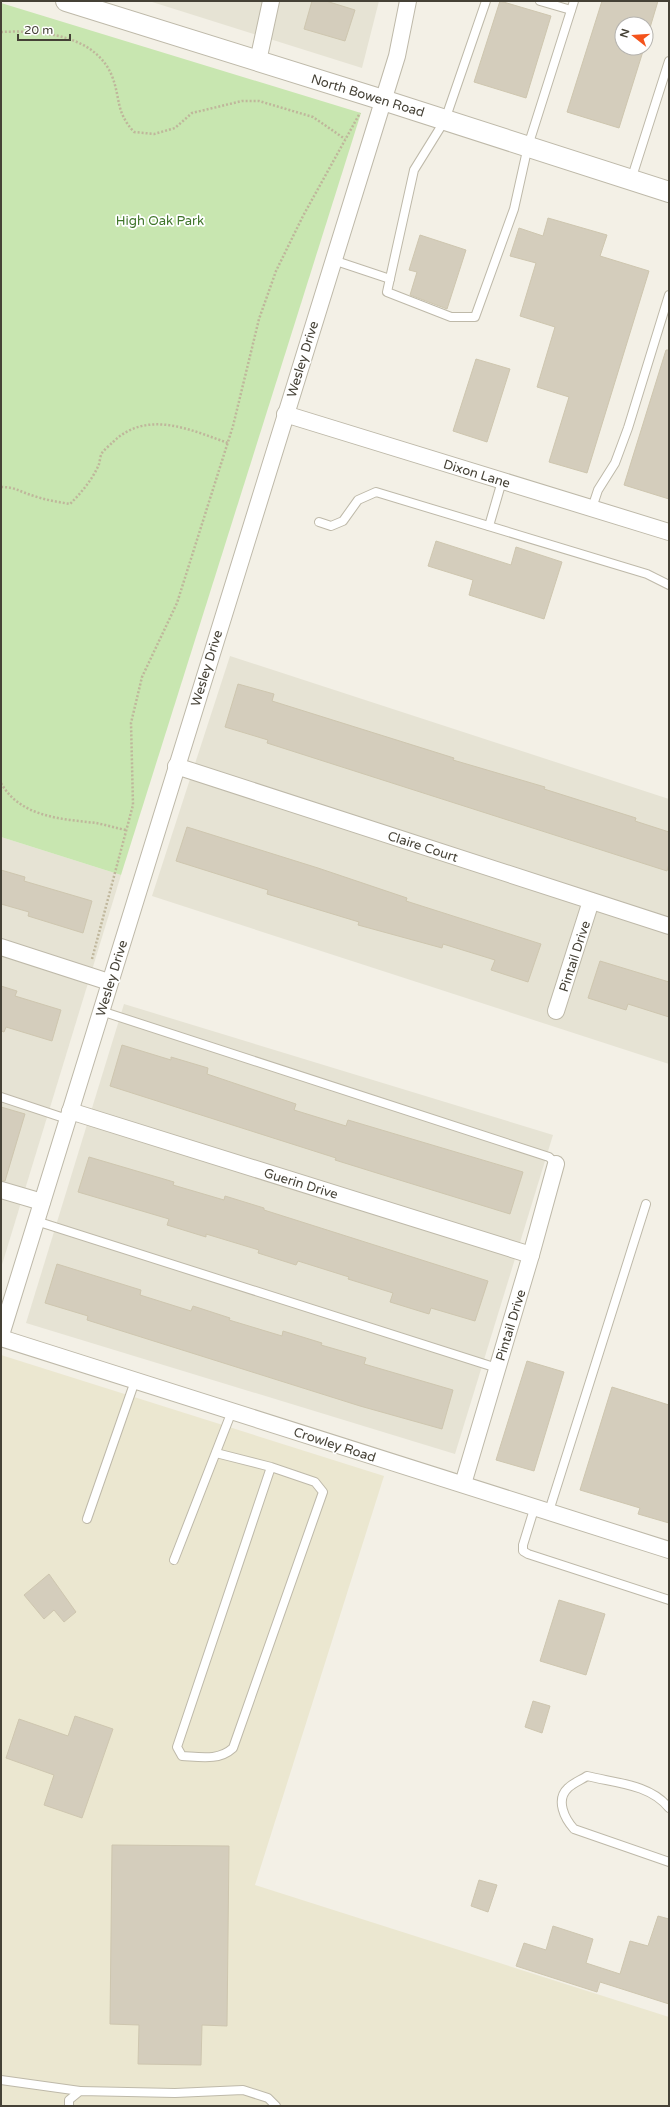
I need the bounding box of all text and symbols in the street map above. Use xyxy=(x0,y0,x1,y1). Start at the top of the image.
scale bar xyxy=(18,16,70,42)
north arrow xyxy=(614,16,654,56)
text: 20 m xyxy=(24,23,53,37)
text: N xyxy=(617,27,632,39)
street label: North Bowen Road xyxy=(309,71,426,121)
park label: High Oak Park xyxy=(116,213,204,229)
street label: Wesley Drive xyxy=(284,319,322,399)
street label: Dixon Lane xyxy=(441,456,512,492)
street label: Wesley Drive xyxy=(188,628,226,708)
street label: Claire Court xyxy=(386,828,460,866)
street label: Pintail Drive xyxy=(556,919,594,994)
street label: Wesley Drive xyxy=(93,938,131,1018)
street label: Guerin Drive xyxy=(262,1165,340,1203)
street label: Pintail Drive xyxy=(493,1288,529,1363)
street label: Crowley Road xyxy=(292,1424,378,1466)

